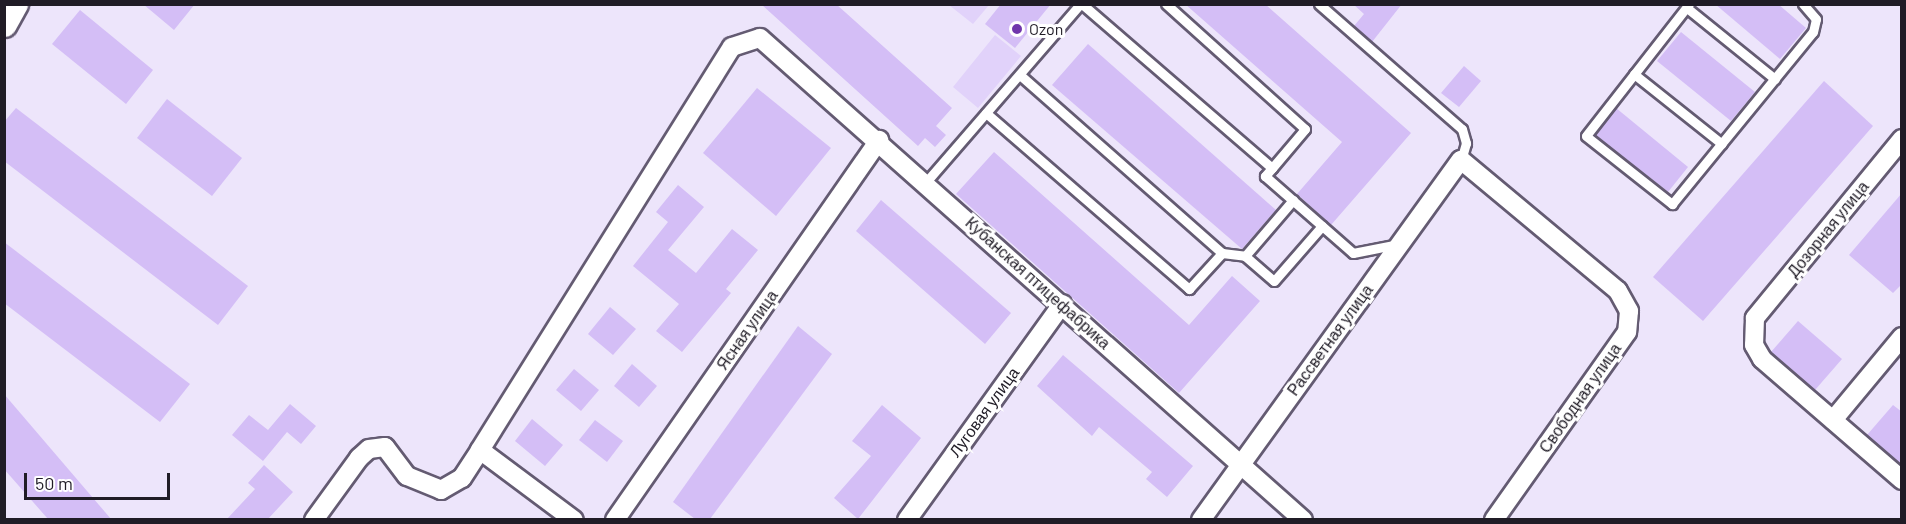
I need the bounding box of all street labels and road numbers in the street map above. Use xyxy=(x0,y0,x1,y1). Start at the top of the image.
street label: Дозорная улица xyxy=(1783,177,1873,281)
street label: Кубанская птицефабрика xyxy=(962,213,1114,353)
street label: Рассветная улица xyxy=(1283,281,1377,399)
street label: Ясная улица xyxy=(712,286,782,374)
street label: Свободная улица xyxy=(1535,339,1625,457)
street label: Луговая улица xyxy=(945,363,1023,461)

